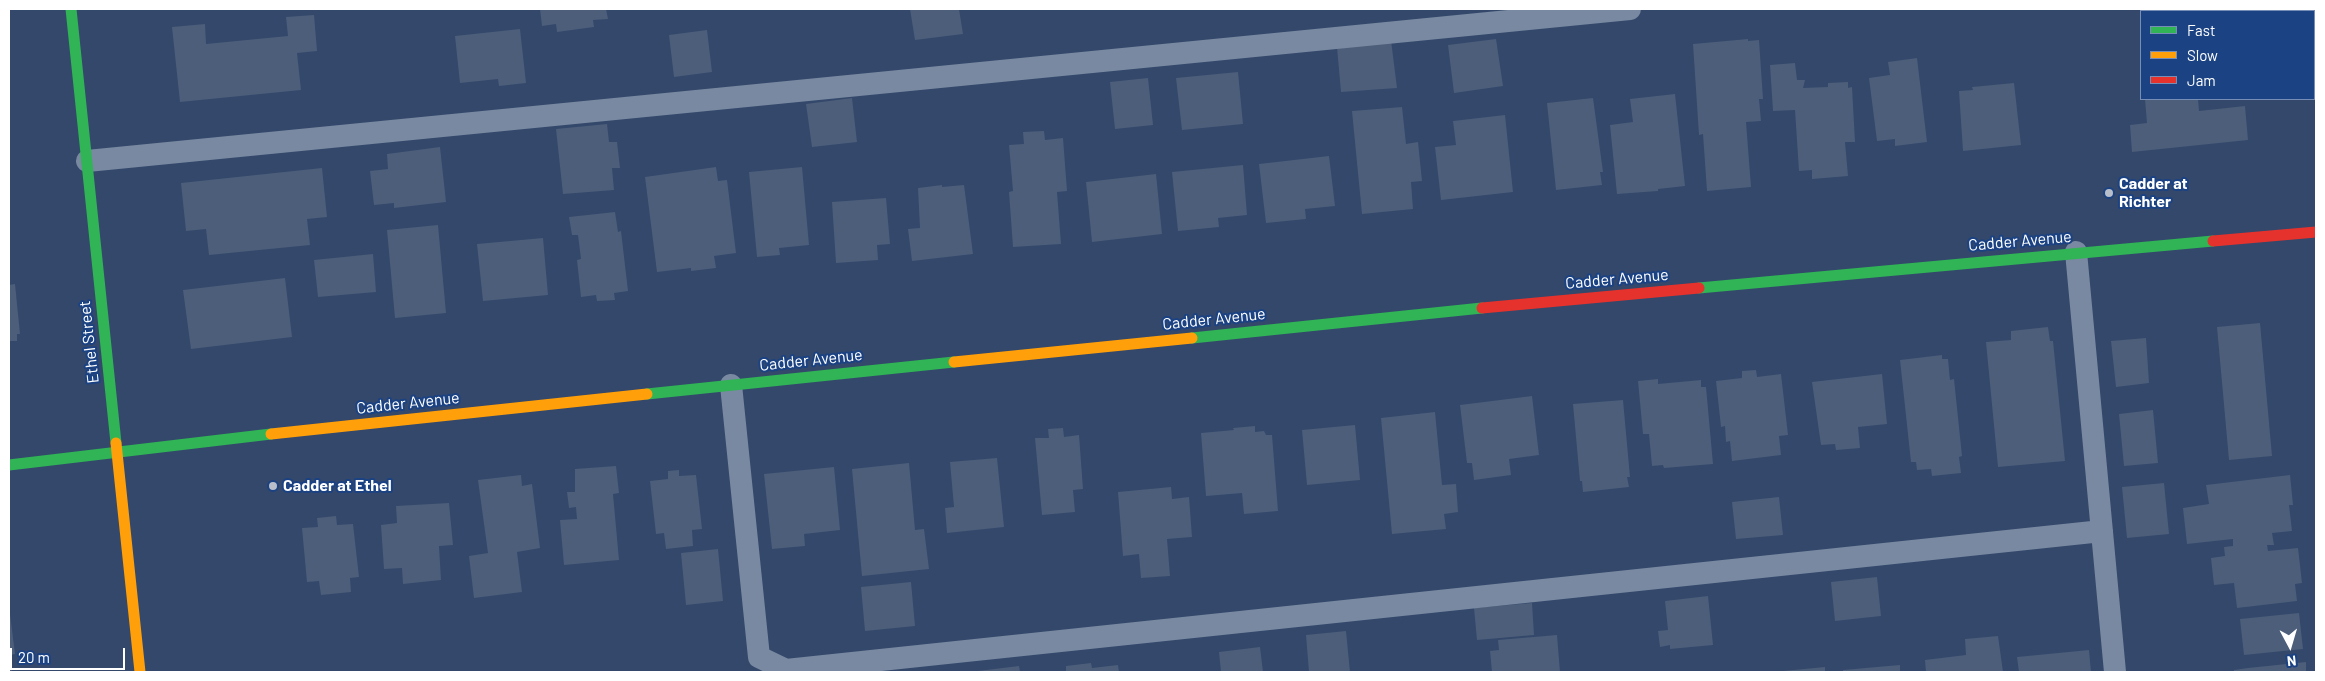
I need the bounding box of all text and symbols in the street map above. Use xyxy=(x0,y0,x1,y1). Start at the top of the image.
legend xyxy=(2140,10,2315,100)
text: Fast xyxy=(2187,21,2215,39)
text: Slow xyxy=(2187,46,2218,64)
text: Jam xyxy=(2187,71,2216,89)
place label: Cadder at Richter xyxy=(2119,174,2188,212)
marker: Cadder at Richter xyxy=(2103,187,2115,199)
street label: Cadder Avenue xyxy=(1968,227,2072,255)
street label: Cadder Avenue xyxy=(1565,265,1669,293)
street label: Ethel Street xyxy=(75,300,103,384)
street label: Cadder Avenue xyxy=(1161,304,1267,334)
street label: Cadder Avenue xyxy=(758,345,864,375)
street label: Cadder Avenue xyxy=(355,388,461,418)
place label: Cadder at Ethel xyxy=(283,476,392,496)
marker: Cadder at Ethel xyxy=(267,480,279,492)
north arrow xyxy=(2265,621,2315,671)
scale bar xyxy=(12,638,128,670)
text: 20 m xyxy=(18,648,50,666)
text: N xyxy=(2286,652,2297,670)

